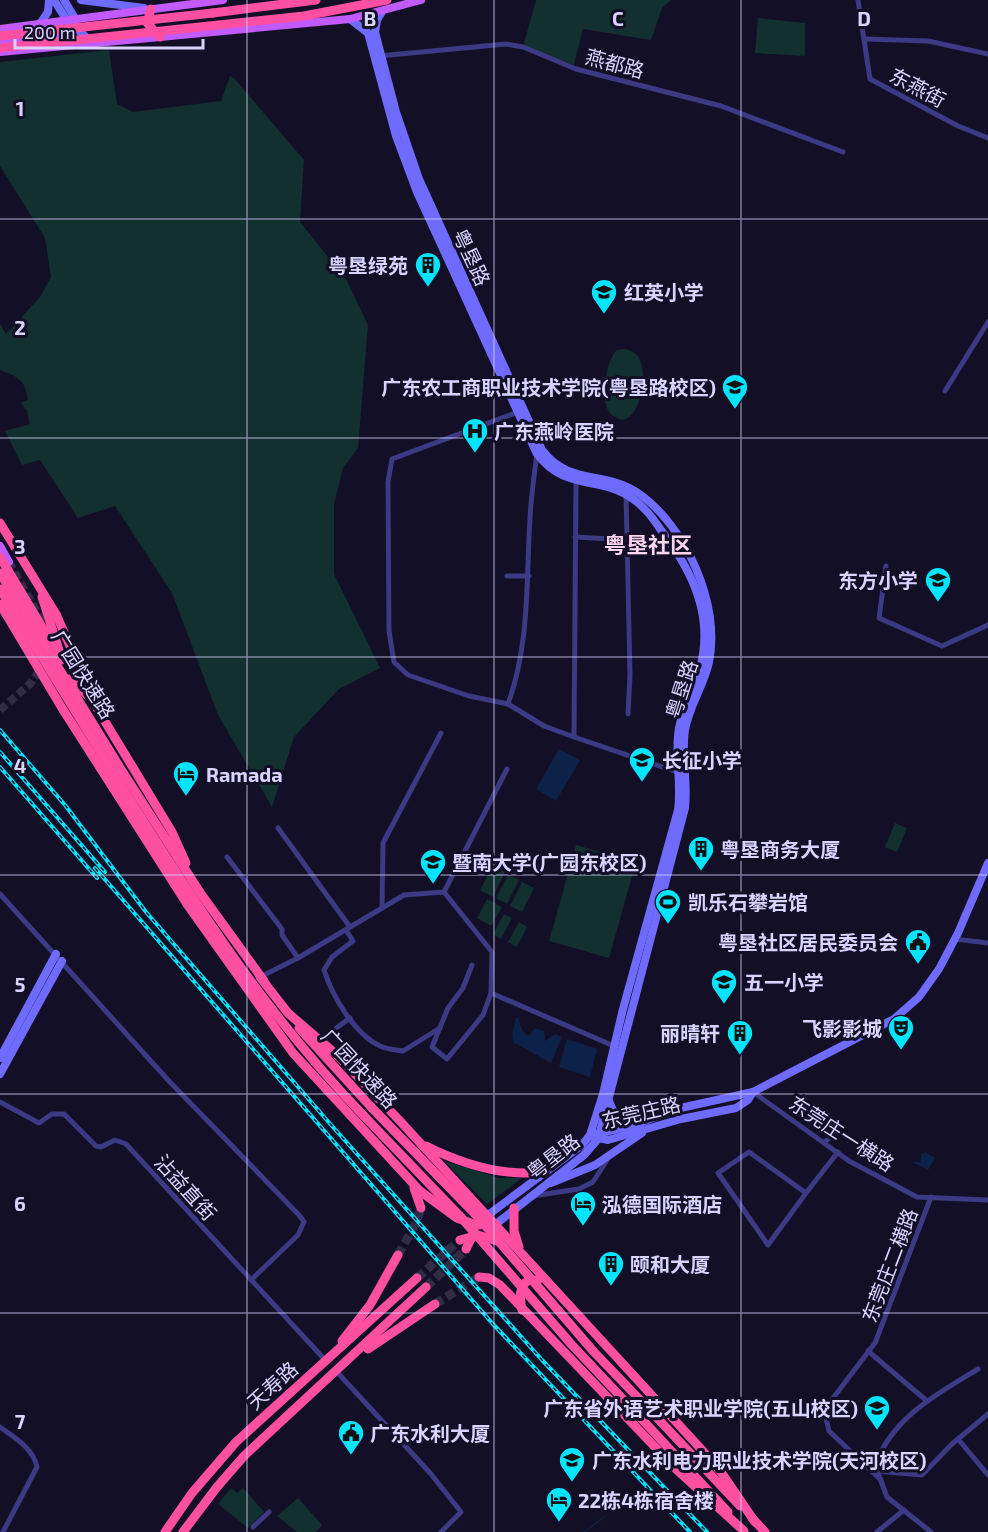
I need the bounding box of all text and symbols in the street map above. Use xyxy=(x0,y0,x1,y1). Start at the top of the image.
text: B xyxy=(364,6,376,30)
text: C xyxy=(612,6,624,30)
text: D xyxy=(857,6,871,30)
scale bar xyxy=(15,12,202,50)
text: 200 m xyxy=(24,21,76,43)
street label: 燕都路 xyxy=(583,44,647,82)
street label: 东燕街 xyxy=(886,62,950,112)
text: 1 xyxy=(16,96,24,120)
street label: 粤垦路 xyxy=(448,225,496,289)
building icon: 粤垦绿苑 xyxy=(413,250,443,288)
place label: 粤垦绿苑 xyxy=(328,253,408,277)
school or university icon: 红英小学 xyxy=(589,277,619,315)
place label: 红英小学 xyxy=(624,280,704,304)
text: 2 xyxy=(14,315,26,339)
school or university icon: 广东农工商职业技术学院(粤垦路校区) xyxy=(720,372,750,410)
place label: 广东农工商职业技术学院(粤垦路校区) xyxy=(381,375,716,399)
hospital icon: 广东燕岭医院 xyxy=(460,416,490,454)
place label: 广东燕岭医院 xyxy=(494,419,614,443)
district label: 粤垦社区 xyxy=(604,531,692,557)
text: 3 xyxy=(14,534,26,558)
school or university icon: 东方小学 xyxy=(923,565,953,603)
place label: 东方小学 xyxy=(838,568,918,592)
street label: 广园快速路 xyxy=(47,625,121,723)
street label: 粤垦路 xyxy=(660,657,702,721)
school or university icon: 长征小学 xyxy=(627,745,657,783)
place label: 长征小学 xyxy=(662,748,742,772)
text: 4 xyxy=(14,753,27,777)
hotel icon: Ramada xyxy=(171,759,201,797)
place label: Ramada xyxy=(206,762,283,786)
building icon: 粤垦商务大厦 xyxy=(686,834,716,872)
place label: 粤垦商务大厦 xyxy=(720,837,840,861)
school or university icon: 暨南大学(广园东校区) xyxy=(418,847,448,885)
place label: 暨南大学(广园东校区) xyxy=(452,850,647,874)
sports icon: 凯乐石攀岩馆 xyxy=(653,887,683,925)
place label: 凯乐石攀岩馆 xyxy=(688,890,808,914)
public building icon: 粤垦社区居民委员会 xyxy=(903,927,933,965)
place label: 粤垦社区居民委员会 xyxy=(718,930,898,954)
school or university icon: 五一小学 xyxy=(709,967,739,1005)
place label: 五一小学 xyxy=(744,970,824,994)
text: 5 xyxy=(14,972,26,996)
theatre icon: 飞影影城 xyxy=(886,1013,916,1051)
place label: 飞影影城 xyxy=(802,1016,882,1040)
building icon: 丽晴轩 xyxy=(725,1018,755,1056)
place label: 丽晴轩 xyxy=(660,1021,720,1045)
street label: 广园快速路 xyxy=(317,1023,403,1113)
street label: 东莞庄一横路 xyxy=(785,1090,899,1176)
street label: 东莞庄路 xyxy=(599,1091,683,1133)
street label: 粤垦路 xyxy=(522,1128,584,1184)
street label: 沾益直街 xyxy=(150,1149,222,1225)
hotel icon: 泓德国际酒店 xyxy=(568,1189,598,1227)
text: 6 xyxy=(14,1191,26,1215)
place label: 泓德国际酒店 xyxy=(602,1192,722,1216)
street label: 东莞庄二横路 xyxy=(856,1205,922,1325)
building icon: 颐和大厦 xyxy=(596,1249,626,1287)
place label: 颐和大厦 xyxy=(630,1252,710,1276)
street label: 天寿路 xyxy=(242,1356,302,1414)
school or university icon: 广东省外语艺术职业学院(五山校区) xyxy=(862,1393,892,1431)
place label: 广东省外语艺术职业学院(五山校区) xyxy=(543,1396,858,1420)
text: 7 xyxy=(15,1409,26,1433)
public building icon: 广东水利大厦 xyxy=(336,1418,366,1456)
place label: 广东水利大厦 xyxy=(370,1421,490,1445)
school or university icon: 广东水利电力职业技术学院(天河校区) xyxy=(557,1445,587,1483)
place label: 广东水利电力职业技术学院(天河校区) xyxy=(592,1448,927,1472)
hotel icon: 22栋4栋宿舍楼 xyxy=(544,1485,574,1523)
place label: 22栋4栋宿舍楼 xyxy=(578,1488,714,1512)

